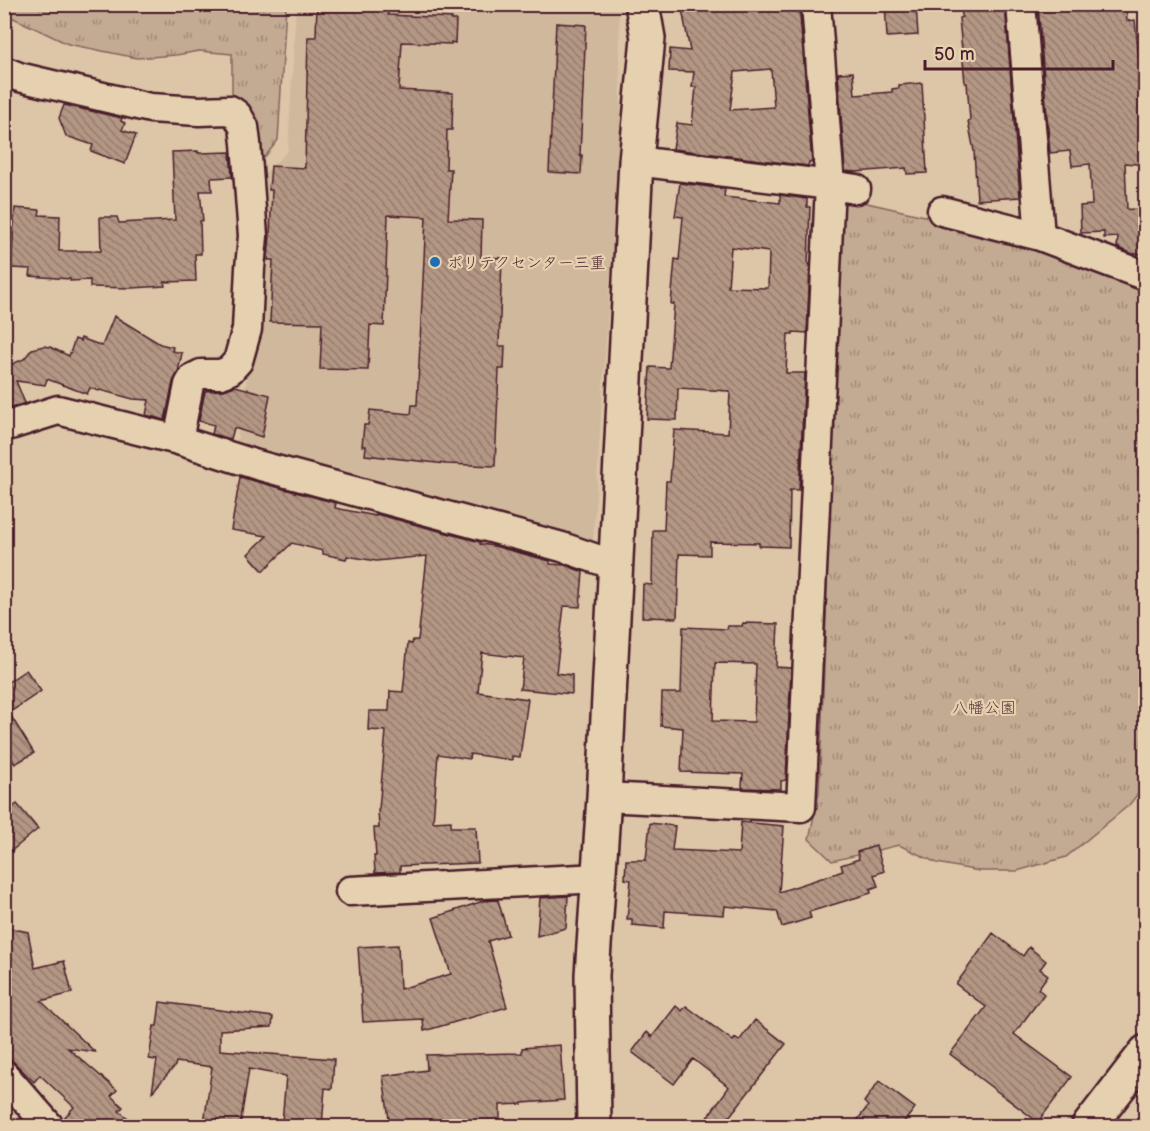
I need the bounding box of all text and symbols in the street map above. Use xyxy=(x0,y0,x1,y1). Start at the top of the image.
scale bar xyxy=(925,33,1112,71)
text: 50 m xyxy=(934,44,975,65)
place label: ポリテクセンター三重 xyxy=(447,254,606,273)
marker: ポリテクセンター三重 xyxy=(428,255,442,269)
park label: 八幡公園 xyxy=(952,699,1016,718)

